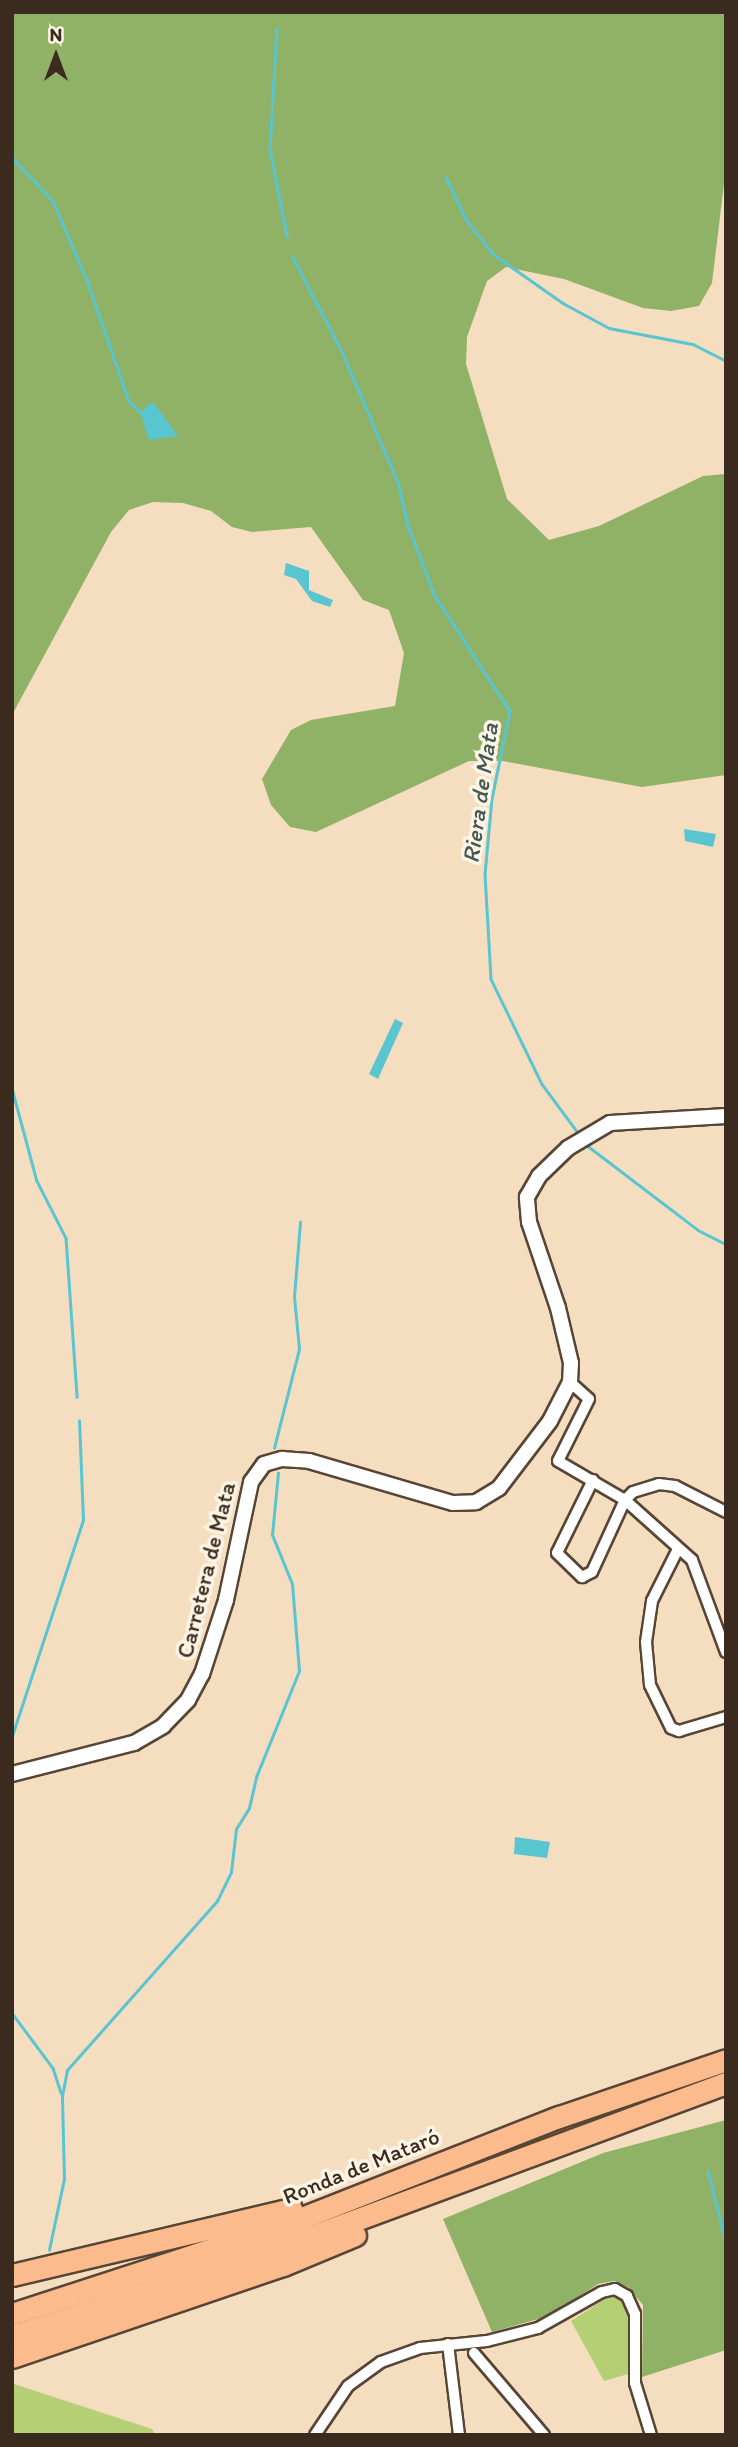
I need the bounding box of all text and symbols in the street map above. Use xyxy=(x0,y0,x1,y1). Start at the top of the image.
north arrow xyxy=(21,21,91,91)
text: N xyxy=(50,23,62,46)
water label: Riera de Mata xyxy=(456,721,504,865)
street label: Carretera de Mata xyxy=(171,1479,241,1661)
street label: Ronda de Mataró xyxy=(279,2122,443,2210)

